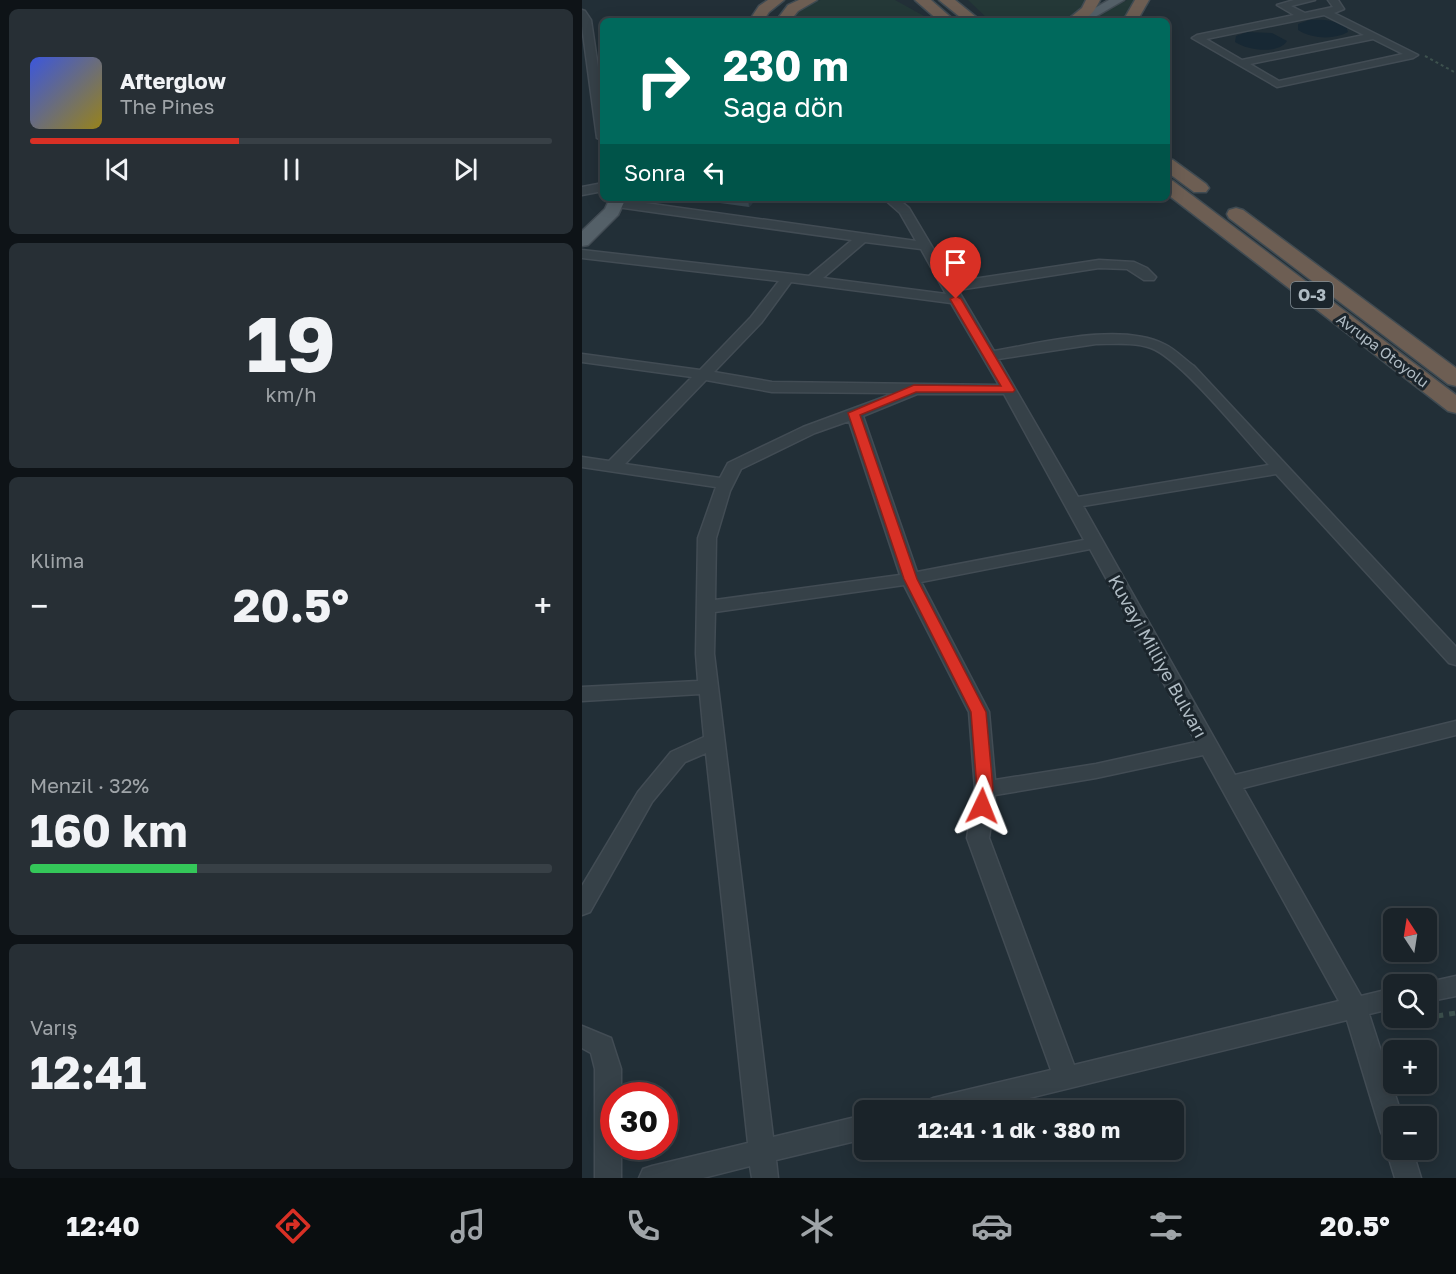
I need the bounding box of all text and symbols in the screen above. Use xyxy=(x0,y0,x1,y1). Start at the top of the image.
text: 230 m xyxy=(723,40,849,90)
icon: right xyxy=(624,42,702,120)
text: Afterglow xyxy=(120,67,226,94)
text: Sağa dön xyxy=(723,91,844,123)
text: The Pines xyxy=(120,94,214,118)
icon: previous xyxy=(101,153,134,186)
icon: pause xyxy=(275,153,308,186)
icon: next xyxy=(449,153,482,186)
icon: left xyxy=(698,156,731,189)
text: Sonra xyxy=(624,159,686,186)
pin xyxy=(930,237,981,299)
icon: arrive xyxy=(939,246,972,279)
road number: O-3 xyxy=(1291,282,1333,308)
text: 19 xyxy=(246,296,336,389)
street label: Avrupa Otoyolu xyxy=(1333,310,1433,390)
text: km/h xyxy=(266,382,316,406)
text: Klima xyxy=(30,548,84,572)
street label: Kuvayi Milliye Bulvarı xyxy=(1104,571,1212,741)
text: 20.5° xyxy=(233,578,349,632)
text: − xyxy=(30,586,48,625)
text: + xyxy=(534,586,552,625)
text: Menzil · 32% xyxy=(30,773,149,797)
position arrow xyxy=(950,774,1014,838)
text: 160 km xyxy=(30,803,188,857)
north arrow xyxy=(1383,908,1437,962)
map controls xyxy=(1383,908,1437,1160)
button: search xyxy=(1383,974,1437,1028)
text: Varış xyxy=(30,1015,77,1039)
button: + xyxy=(1383,1040,1437,1094)
text: 12:41 xyxy=(30,1045,146,1099)
speed limit sign: 30 xyxy=(600,1082,678,1160)
button: − xyxy=(1383,1106,1437,1160)
text: 12:41 · 1 dk · 380 m xyxy=(918,1116,1120,1143)
icon: directions xyxy=(272,1205,314,1247)
icon: music xyxy=(447,1205,489,1247)
icon: phone xyxy=(622,1205,664,1247)
icon: climate xyxy=(796,1205,838,1247)
icon: car xyxy=(971,1205,1013,1247)
icon: filters xyxy=(1145,1205,1187,1247)
text: 12:40 xyxy=(66,1210,140,1242)
text: 20.5° xyxy=(1320,1210,1390,1242)

